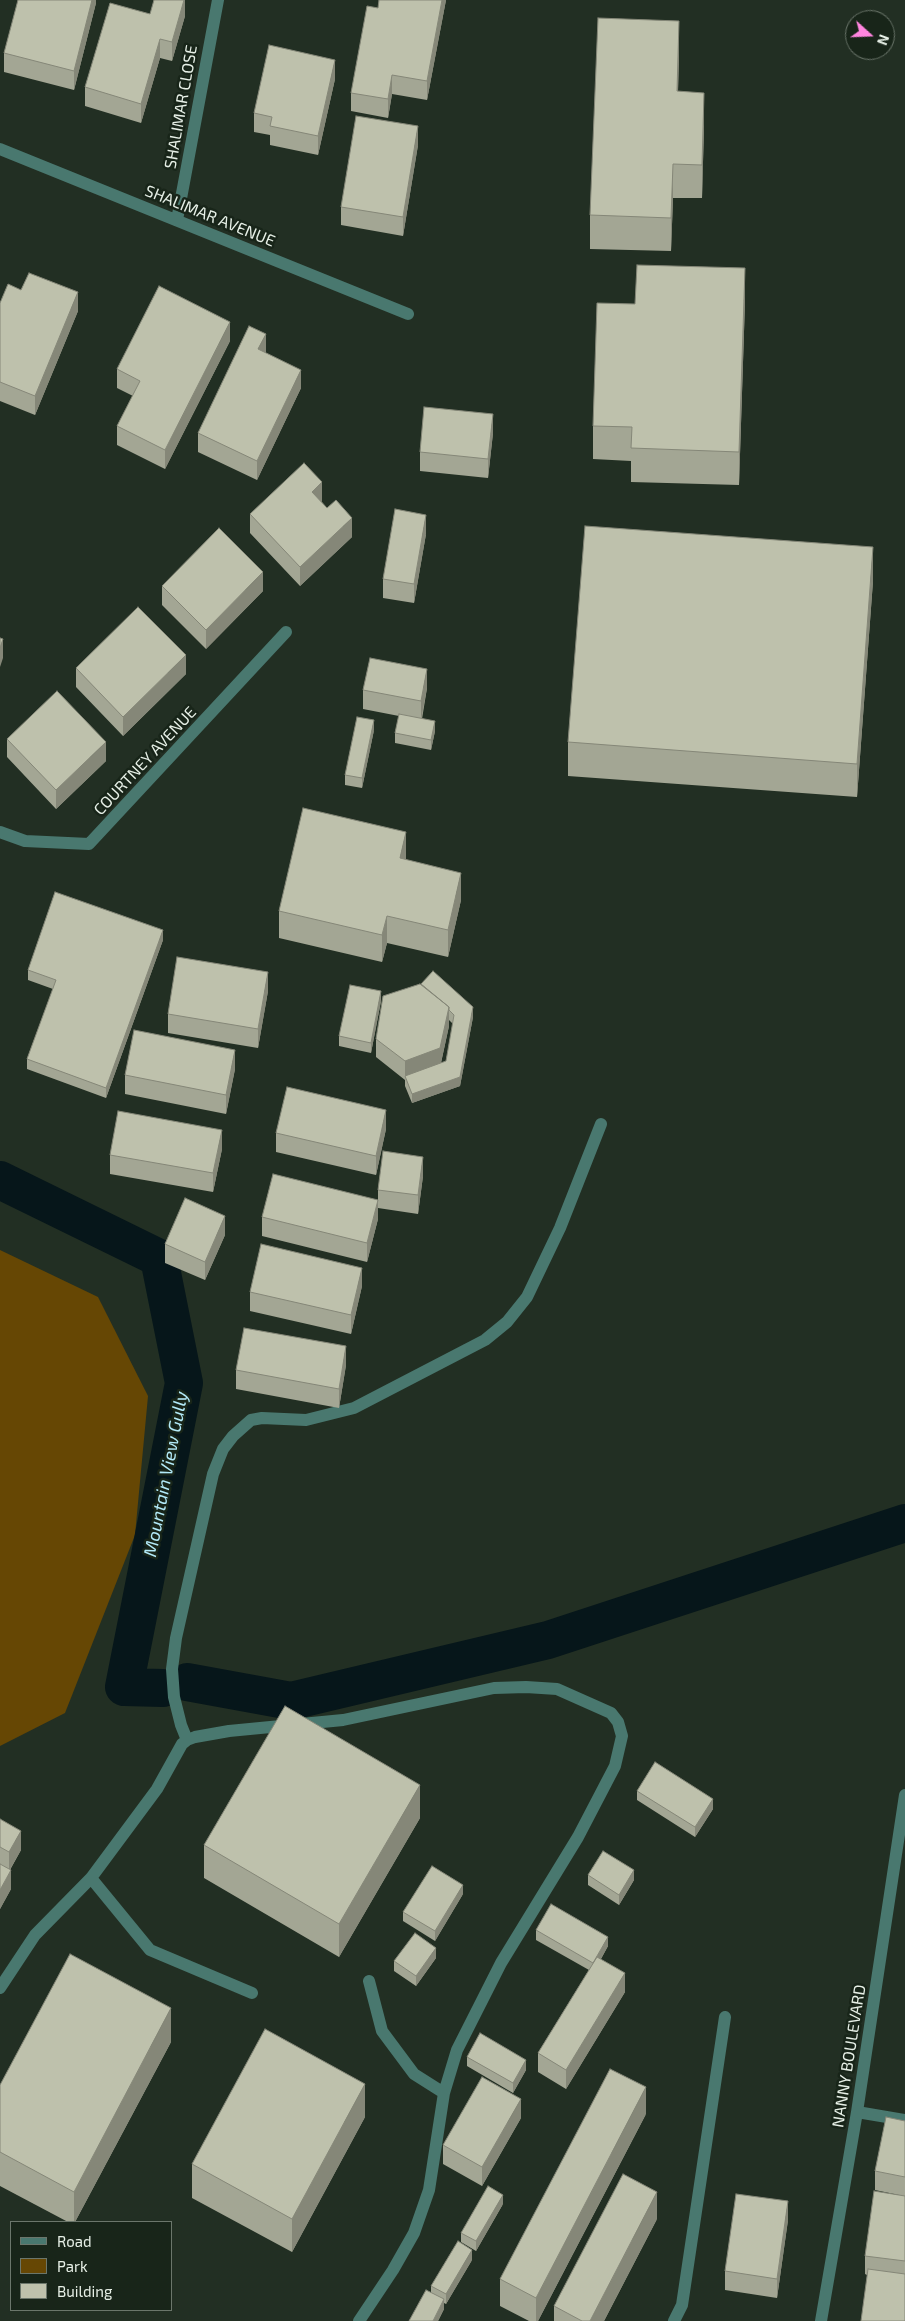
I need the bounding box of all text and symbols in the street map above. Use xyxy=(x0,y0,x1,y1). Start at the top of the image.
north arrow xyxy=(845,10,895,60)
text: N xyxy=(874,32,893,48)
street label: SHALIMAR CLOSE xyxy=(161,44,201,170)
street label: SHALIMAR AVENUE xyxy=(142,181,278,251)
street label: COURTNEY AVENUE xyxy=(90,703,200,819)
water label: Mountain View Gully xyxy=(139,1389,193,1559)
street label: NANNY BOULEVARD xyxy=(828,1983,870,2129)
legend xyxy=(10,2221,172,2311)
text: Road xyxy=(57,2232,92,2250)
text: Park xyxy=(57,2257,88,2275)
text: Building xyxy=(57,2282,112,2300)

